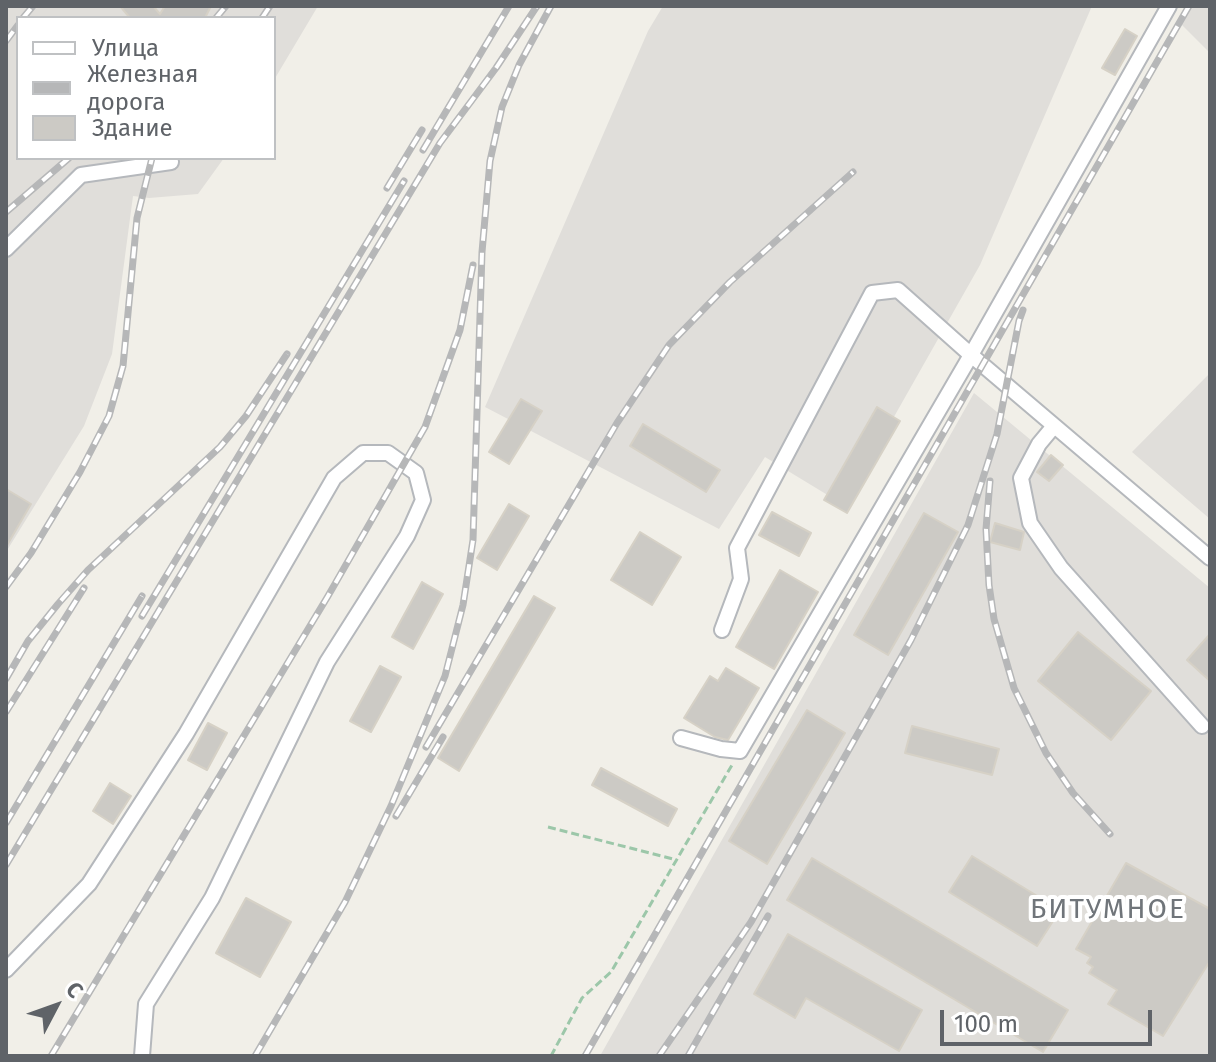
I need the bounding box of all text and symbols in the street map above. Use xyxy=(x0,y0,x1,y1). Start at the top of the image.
legend xyxy=(16,16,276,160)
text: Улица xyxy=(92,34,159,62)
text: Железная дорога xyxy=(87,60,198,116)
text: Здание xyxy=(92,114,173,142)
district label: БИТУМНОЕ xyxy=(1030,893,1186,927)
north arrow xyxy=(16,966,96,1046)
text: С xyxy=(60,976,89,1004)
scale bar xyxy=(944,994,1156,1044)
text: 100 m xyxy=(954,1010,1018,1038)

